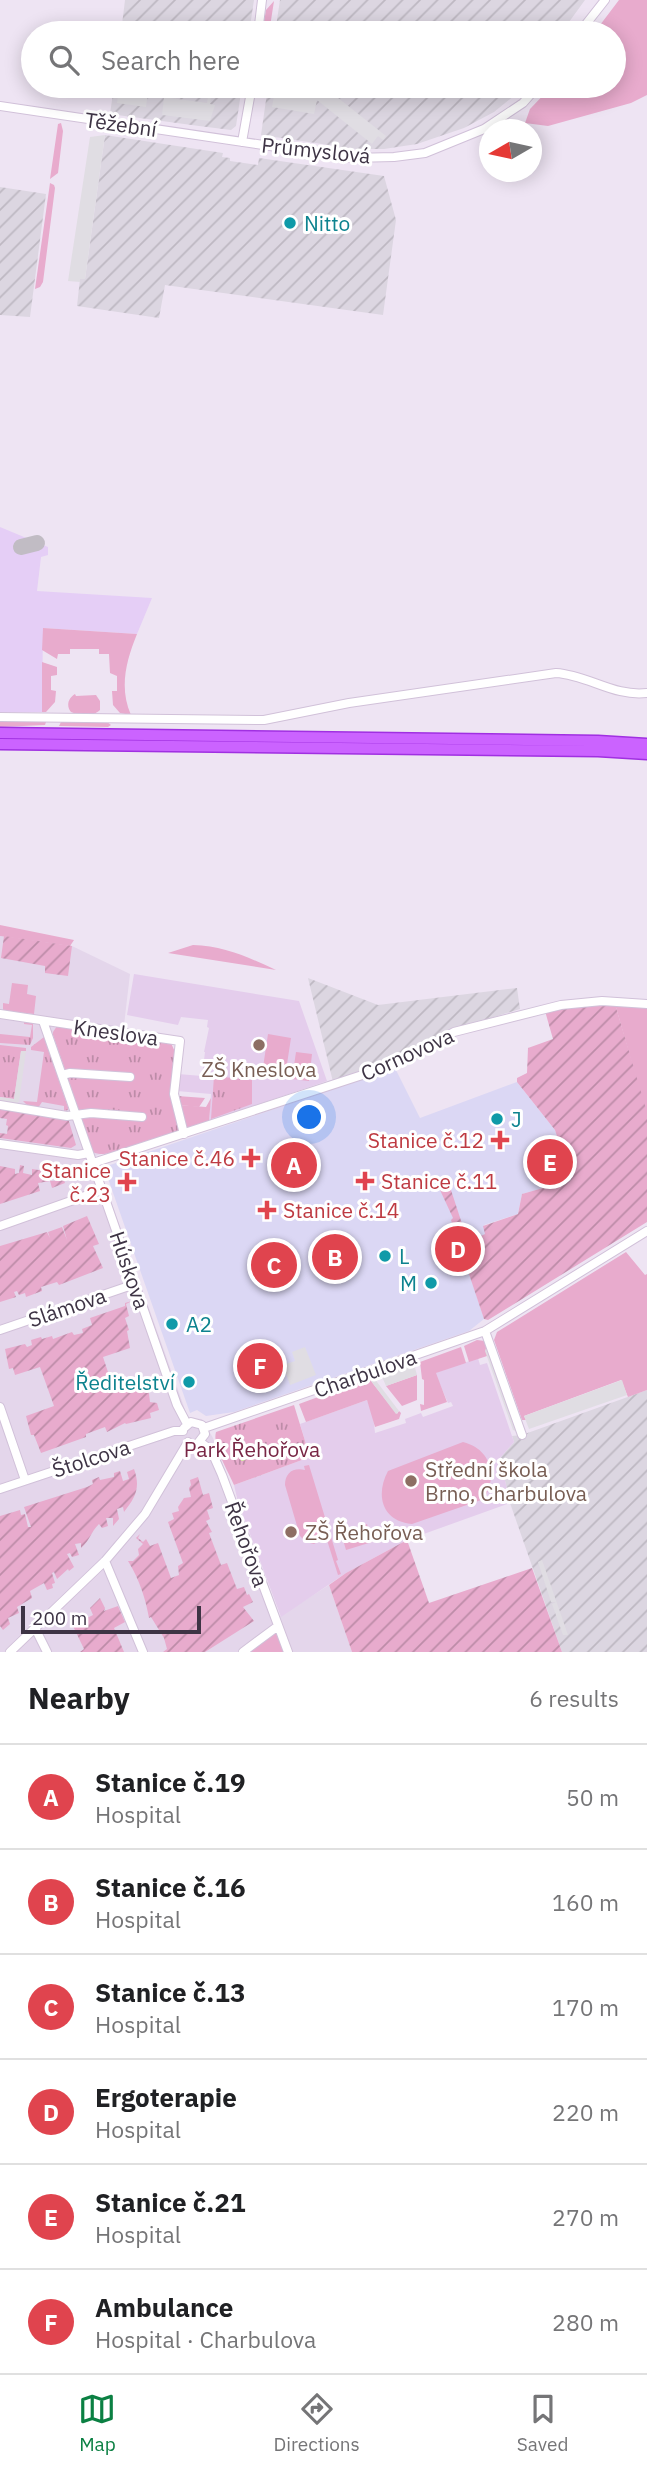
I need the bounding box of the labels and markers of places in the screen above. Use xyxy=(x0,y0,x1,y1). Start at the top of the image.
place label: Nitto xyxy=(304,209,350,237)
marker: Nitto xyxy=(282,215,298,231)
marker: ZŠ Kneslova xyxy=(251,1037,267,1053)
place label: ZŠ Kneslova xyxy=(202,1055,316,1083)
place label: J xyxy=(511,1105,522,1133)
marker: J xyxy=(489,1111,505,1127)
place label: Stanice č.12 xyxy=(368,1126,484,1154)
marker: Stanice č.12 xyxy=(490,1130,510,1150)
pin: E xyxy=(527,1136,573,1188)
pin: A xyxy=(271,1139,317,1191)
place label: Stanice č.46 xyxy=(119,1144,235,1172)
marker: Stanice č.46 xyxy=(241,1148,261,1168)
place label: Stanice č.23 xyxy=(41,1156,111,1208)
place label: Stanice č.11 xyxy=(381,1167,497,1195)
marker: Stanice č.11 xyxy=(355,1171,375,1191)
marker: Stanice č.23 xyxy=(117,1172,137,1192)
place label: Stanice č.14 xyxy=(283,1196,399,1224)
marker: Stanice č.14 xyxy=(257,1200,277,1220)
pin: D xyxy=(435,1223,481,1275)
pin: B xyxy=(312,1231,358,1283)
pin: C xyxy=(251,1239,297,1291)
place label: L xyxy=(399,1242,410,1270)
marker: L xyxy=(377,1248,393,1264)
place label: M xyxy=(400,1269,417,1297)
marker: M xyxy=(423,1275,439,1291)
place label: A2 xyxy=(186,1310,212,1338)
marker: A2 xyxy=(164,1316,180,1332)
pin: F xyxy=(237,1340,283,1392)
place label: Ředitelství xyxy=(75,1368,175,1396)
marker: Ředitelství xyxy=(181,1374,197,1390)
place label: Střední škola Brno, Charbulova xyxy=(425,1455,587,1507)
marker: Střední škola Brno, Charbulova xyxy=(403,1473,419,1489)
place label: ZŠ Řehořova xyxy=(305,1518,423,1546)
marker: ZŠ Řehořova xyxy=(283,1524,299,1540)

